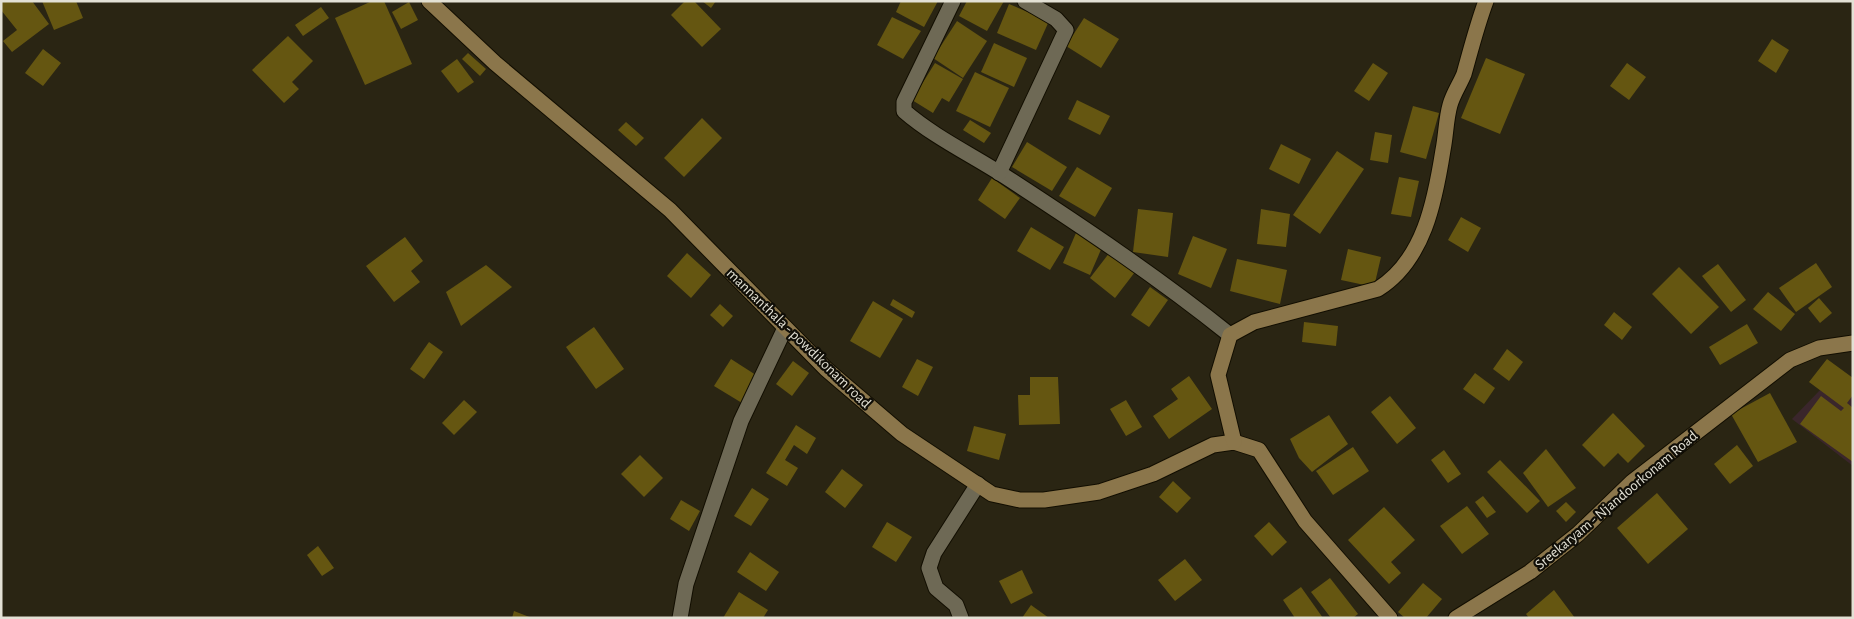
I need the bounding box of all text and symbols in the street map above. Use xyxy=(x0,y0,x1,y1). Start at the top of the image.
street label: mannanthala - powdikonam road xyxy=(724,266,874,411)
street label: Sreekaryam - Njandoorkonam Road xyxy=(1532,428,1701,573)

